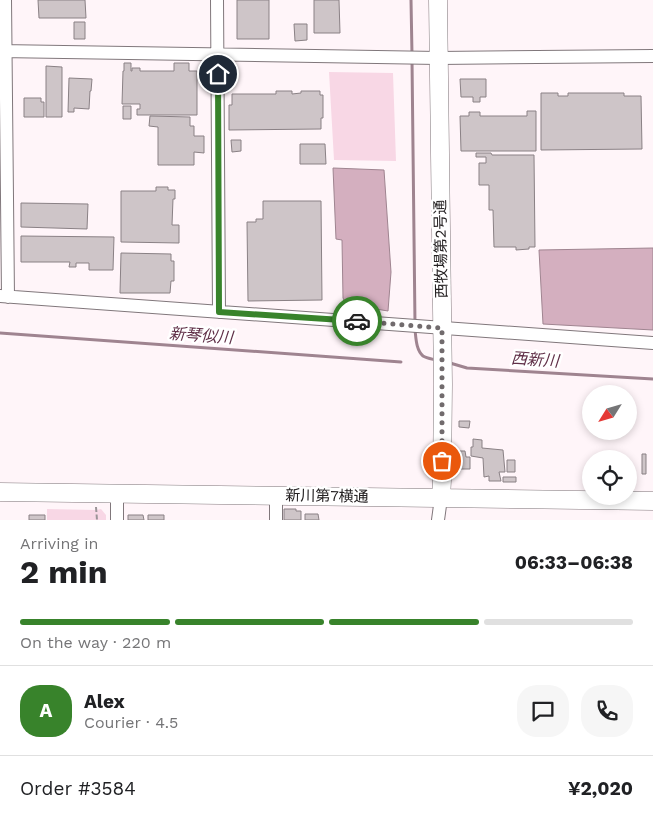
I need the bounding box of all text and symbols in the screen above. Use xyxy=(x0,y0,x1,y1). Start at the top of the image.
pin xyxy=(197,53,239,95)
icon: home xyxy=(204,60,232,88)
street label: 西牧場第2号通 xyxy=(431,199,451,299)
courier xyxy=(332,296,382,346)
icon: car xyxy=(343,307,371,335)
water label: 新琴似川 xyxy=(168,324,236,347)
water label: 西新川 xyxy=(510,348,562,371)
north arrow xyxy=(582,385,638,440)
map controls xyxy=(582,385,637,505)
pin xyxy=(421,440,463,482)
icon: bag xyxy=(428,447,456,475)
button: locate xyxy=(582,450,637,505)
street label: 新川第7横通 xyxy=(285,486,369,506)
text: Arriving in xyxy=(20,534,98,553)
text: 06:33–06:38 xyxy=(515,551,633,574)
text: 2 min xyxy=(20,553,108,591)
text: On the way · 220 m xyxy=(20,633,171,652)
button: chat xyxy=(517,685,569,737)
button: phone xyxy=(581,685,633,737)
text: Alex xyxy=(84,690,125,713)
text: A xyxy=(40,699,52,722)
text: Courier · 4.5 xyxy=(84,713,178,732)
text: Order #3584 xyxy=(20,777,136,800)
text: ¥2,020 xyxy=(568,777,633,800)

